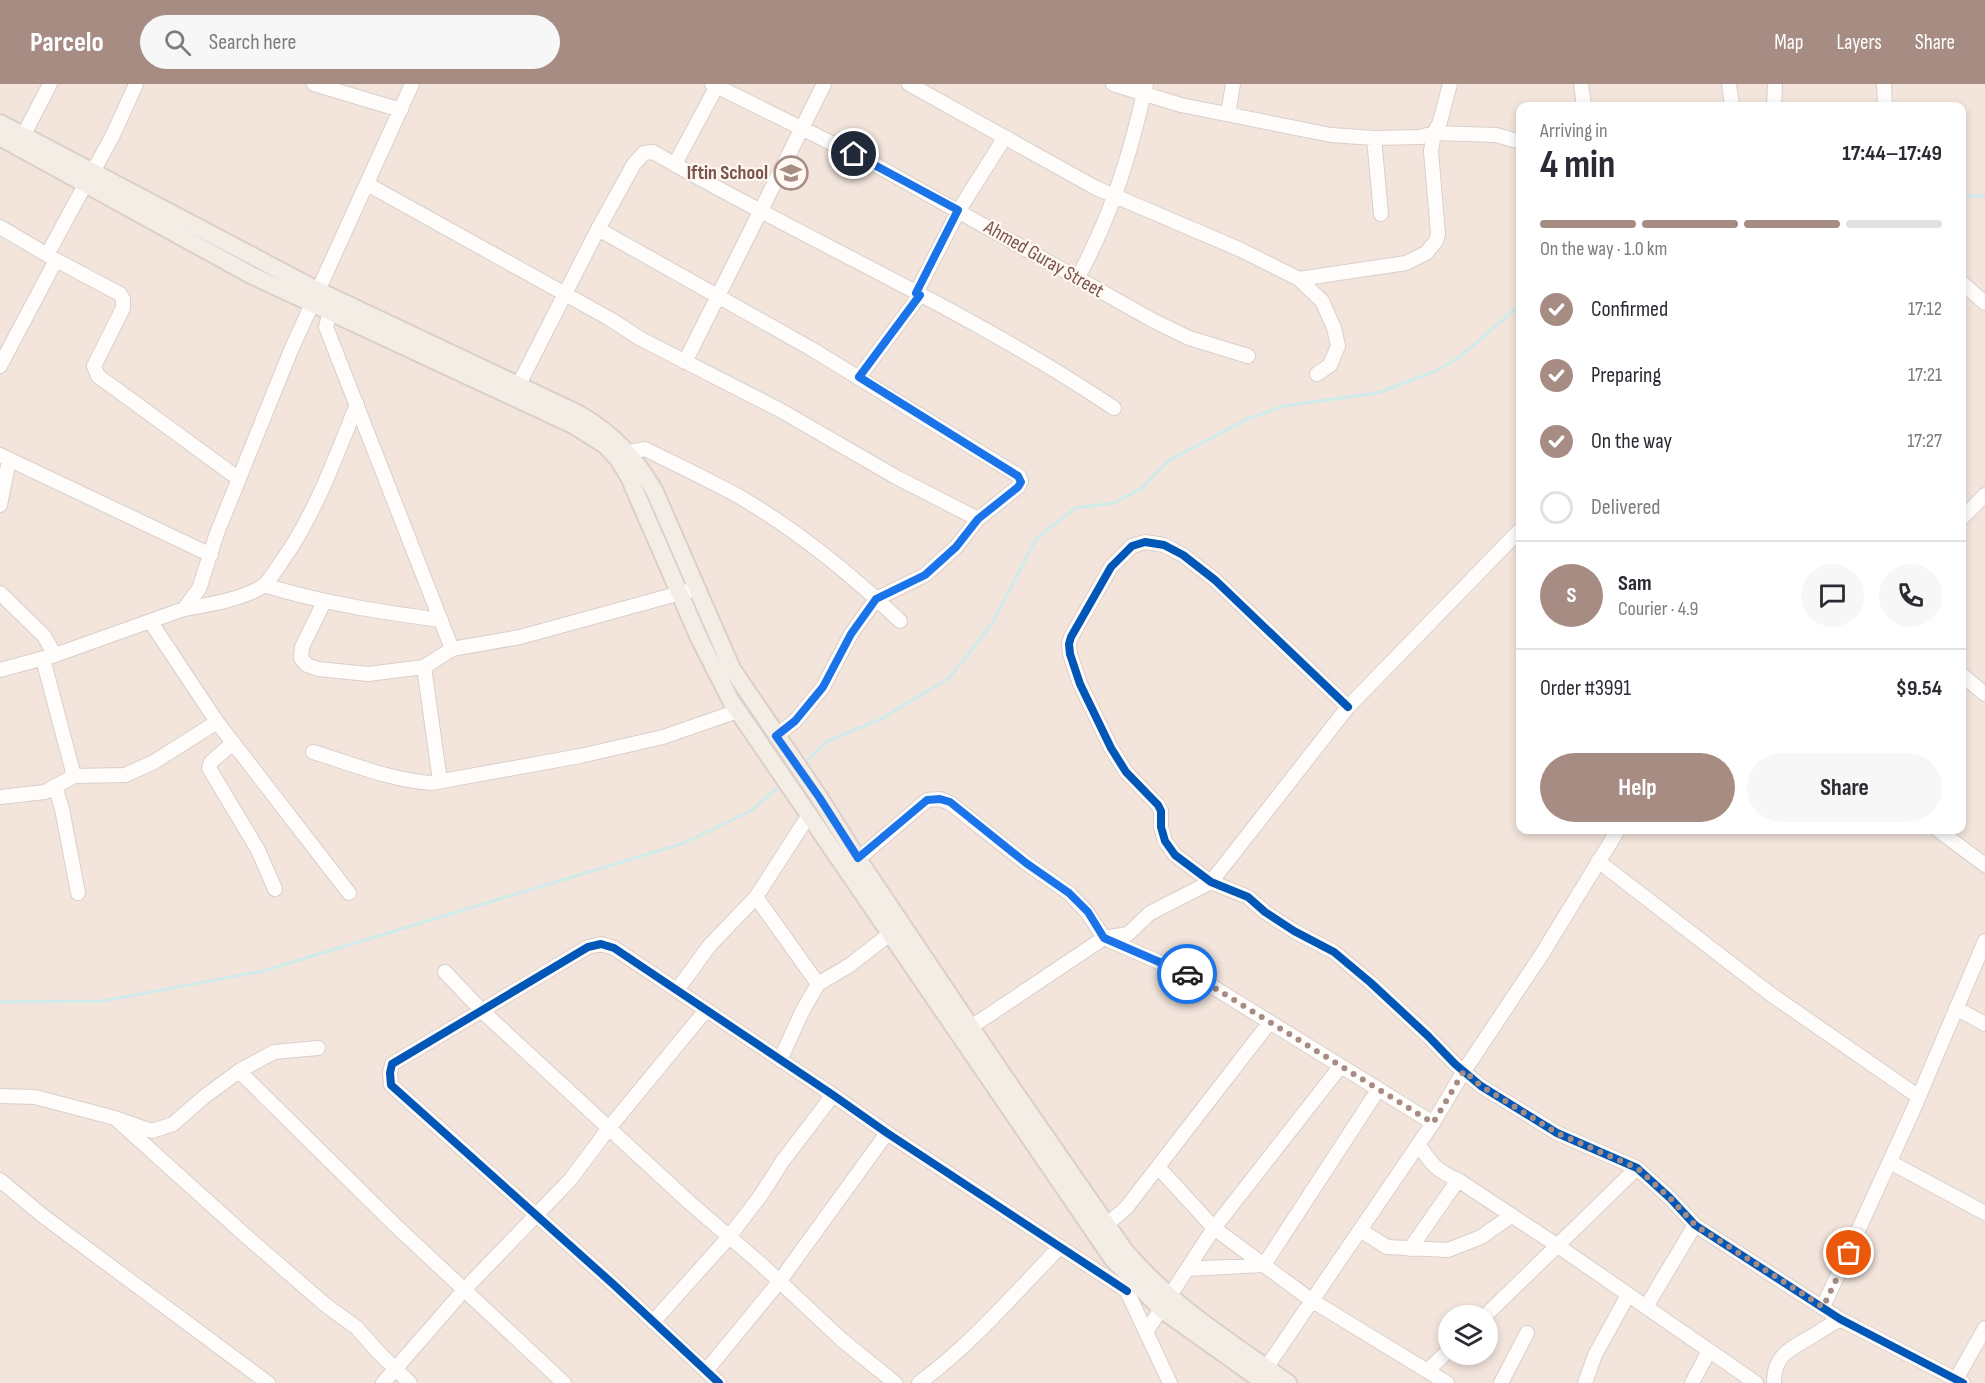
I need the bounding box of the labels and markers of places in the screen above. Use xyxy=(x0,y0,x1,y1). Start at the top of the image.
pin xyxy=(828,128,879,179)
school or university icon: Iftin School xyxy=(773,155,809,191)
place label: Iftin School xyxy=(687,161,768,185)
pin xyxy=(1823,1227,1874,1278)

